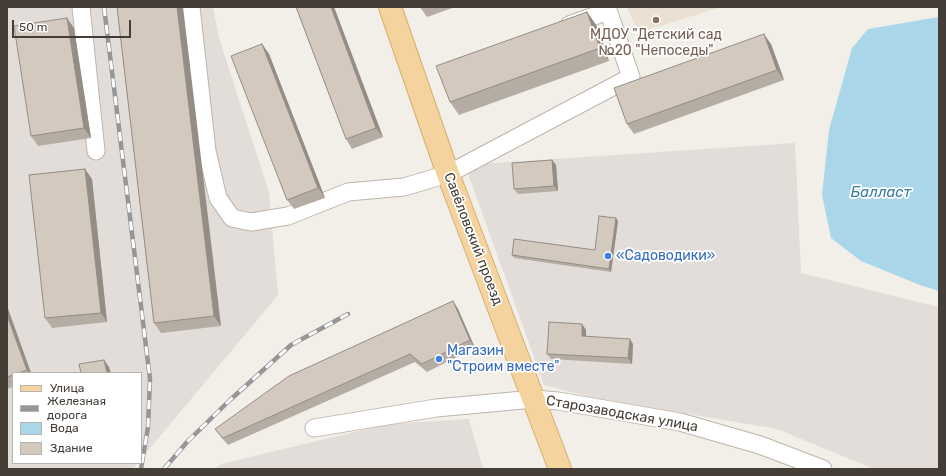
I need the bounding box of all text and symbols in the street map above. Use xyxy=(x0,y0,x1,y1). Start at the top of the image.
scale bar xyxy=(14,12,133,38)
marker: МДОУ "Детский сад №20 "Непоседы" xyxy=(651,15,661,25)
text: 50 m xyxy=(19,20,47,34)
place label: МДОУ "Детский сад №20 "Непоседы" xyxy=(590,27,722,60)
street label: Савёловский проезд xyxy=(440,170,506,308)
water label: Балласт xyxy=(851,184,911,202)
place label: «Садоводики» xyxy=(616,248,715,264)
marker: «Садоводики» xyxy=(603,251,613,261)
place label: Магазин "Строим вместе" xyxy=(447,343,559,376)
marker: Магазин "Строим вместе" xyxy=(434,354,444,364)
legend xyxy=(12,372,142,464)
text: Улица xyxy=(50,381,84,395)
street label: Старозаводская улица xyxy=(545,392,699,436)
text: Железная дорога xyxy=(47,394,106,422)
text: Вода xyxy=(50,421,79,435)
text: Здание xyxy=(50,441,93,455)

